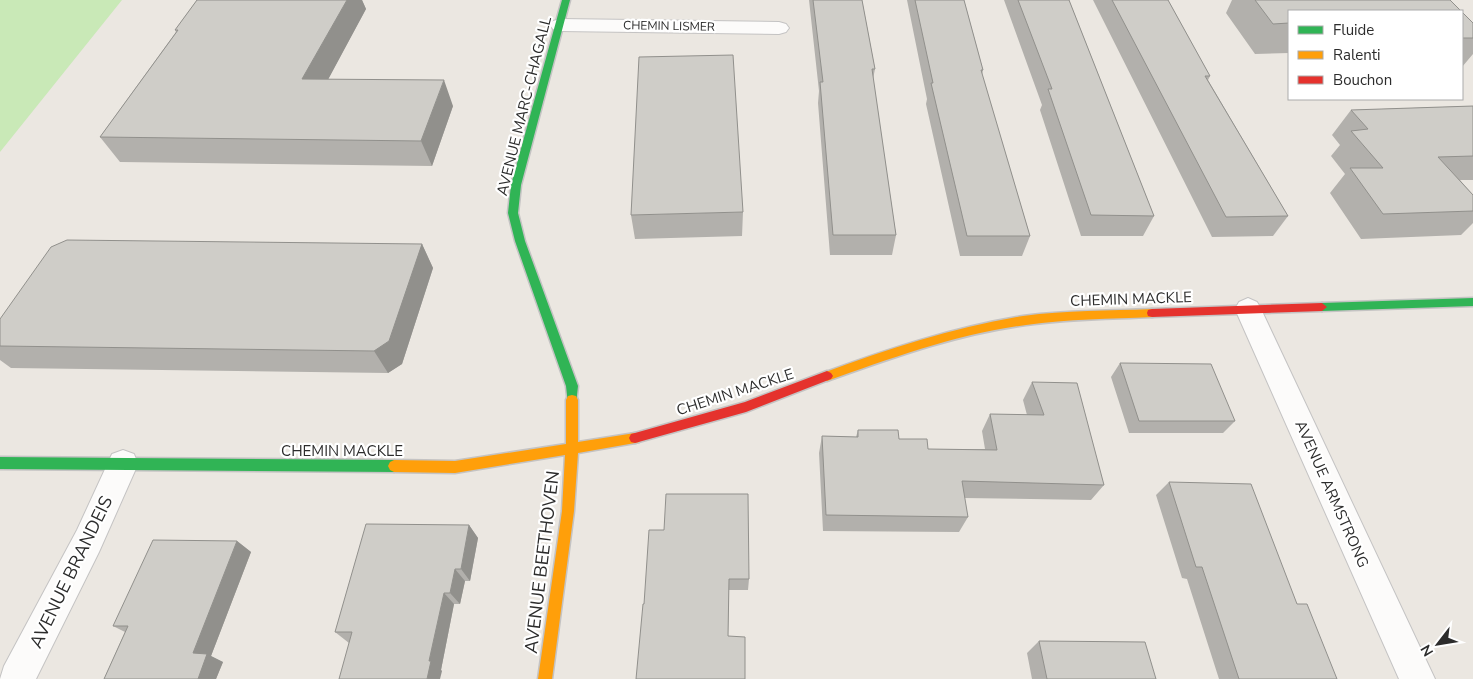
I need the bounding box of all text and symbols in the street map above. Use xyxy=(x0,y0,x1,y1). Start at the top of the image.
legend xyxy=(1288,10,1463,100)
street label: AVENUE MARC-CHAGALL xyxy=(492,14,556,198)
street label: CHEMIN LISMER xyxy=(623,17,715,35)
text: Fluide xyxy=(1333,20,1374,40)
text: Ralenti xyxy=(1333,45,1381,65)
text: Bouchon xyxy=(1333,70,1392,90)
street label: CHEMIN MACKLE xyxy=(1070,287,1192,311)
street label: CHEMIN MACKLE xyxy=(674,364,796,420)
street label: AVENUE ARMSTRONG xyxy=(1291,417,1373,571)
street label: CHEMIN MACKLE xyxy=(281,441,403,461)
street label: AVENUE BEETHOVEN xyxy=(519,469,565,655)
street label: AVENUE BRANDEIS xyxy=(24,492,118,652)
north arrow xyxy=(1413,619,1463,669)
text: N xyxy=(1416,641,1438,660)

